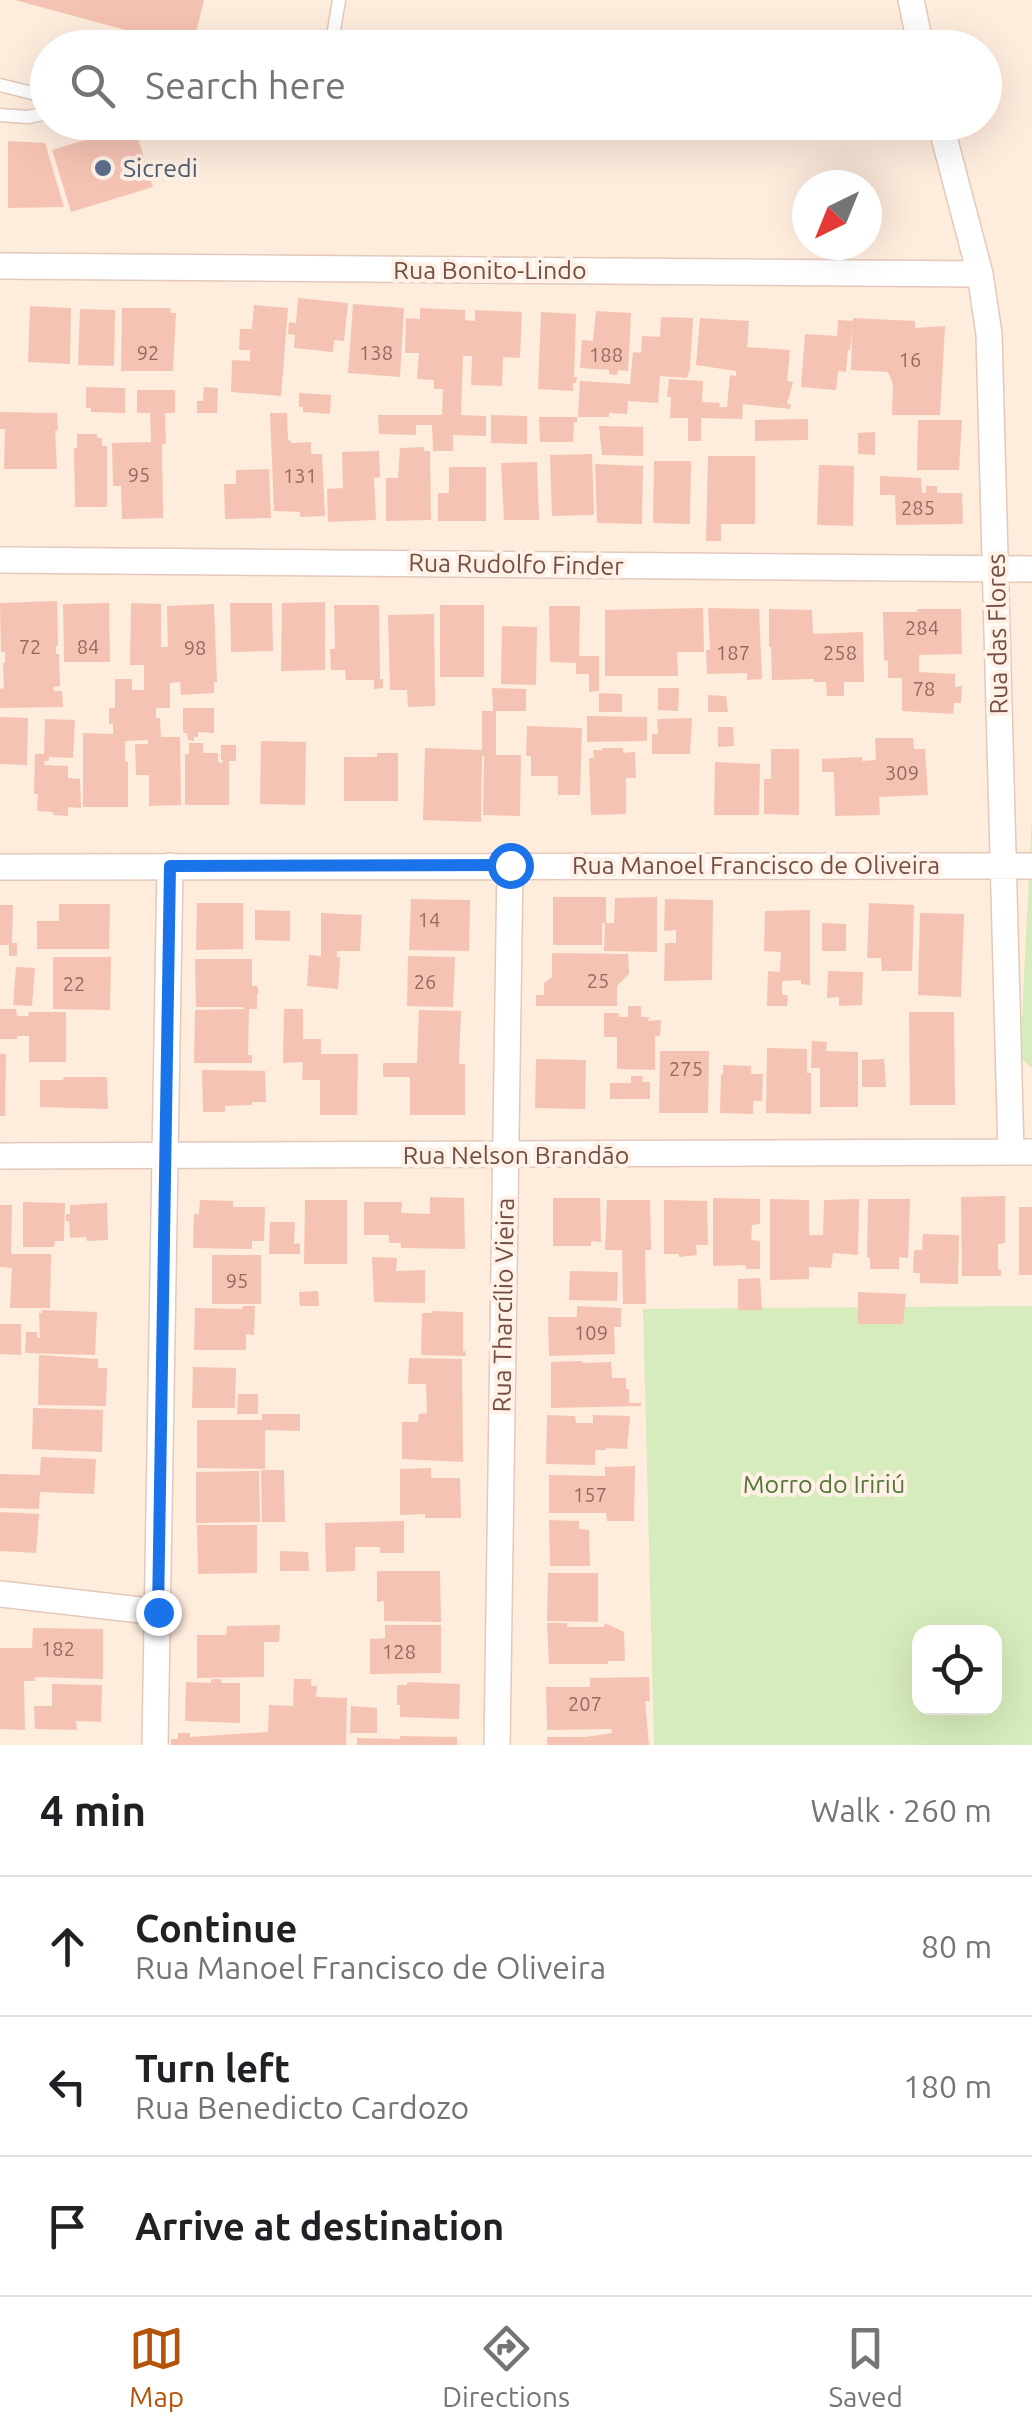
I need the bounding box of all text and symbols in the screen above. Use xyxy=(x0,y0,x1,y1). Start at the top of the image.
search box xyxy=(30,30,1002,140)
icon: search xyxy=(65,58,120,113)
text: Search here xyxy=(145,64,346,106)
place label: Sicredi xyxy=(123,154,198,182)
marker: Sicredi xyxy=(92,157,114,179)
north arrow xyxy=(792,170,882,260)
street label: Rua Bonito-Lindo xyxy=(393,256,587,284)
house number: 92 xyxy=(137,341,159,364)
house number: 138 xyxy=(359,341,393,364)
house number: 188 xyxy=(589,343,623,366)
house number: 16 xyxy=(899,348,921,371)
house number: 95 xyxy=(128,463,150,486)
house number: 131 xyxy=(283,464,317,487)
house number: 285 xyxy=(901,496,935,519)
street label: Rua Rudolfo Finder xyxy=(408,548,624,580)
street label: Rua das Flores xyxy=(982,553,1012,715)
house number: 284 xyxy=(905,616,939,639)
house number: 72 xyxy=(19,635,41,658)
house number: 84 xyxy=(77,635,99,658)
house number: 98 xyxy=(184,636,206,659)
house number: 187 xyxy=(716,641,750,664)
house number: 258 xyxy=(823,641,857,664)
house number: 78 xyxy=(913,677,935,700)
house number: 309 xyxy=(885,761,919,784)
route start xyxy=(488,843,534,889)
street label: Rua Manoel Francisco de Oliveira xyxy=(572,851,940,879)
house number: 14 xyxy=(418,908,440,931)
house number: 25 xyxy=(587,969,609,992)
house number: 26 xyxy=(414,970,436,993)
house number: 22 xyxy=(63,972,85,995)
house number: 275 xyxy=(669,1057,703,1080)
street label: Rua Nelson Brandão xyxy=(403,1141,629,1169)
street label: Rua Tharcílio Vieira xyxy=(487,1198,519,1412)
house number: 95 xyxy=(226,1269,248,1292)
house number: 109 xyxy=(574,1321,608,1344)
park label: Morro do Iririú xyxy=(743,1470,905,1498)
house number: 157 xyxy=(573,1483,607,1506)
route end xyxy=(136,1590,182,1636)
map controls xyxy=(912,1625,1002,1715)
button: locate xyxy=(912,1625,1002,1715)
house number: 182 xyxy=(41,1637,75,1660)
house number: 128 xyxy=(382,1640,416,1663)
house number: 207 xyxy=(568,1692,602,1715)
text: 4 min xyxy=(40,1787,146,1834)
text: Walk · 260 m xyxy=(810,1792,992,1828)
text: Continue xyxy=(135,1907,297,1949)
icon: ahead xyxy=(40,1919,95,1974)
text: 80 m xyxy=(921,1928,992,1964)
text: Rua Manoel Francisco de Oliveira xyxy=(135,1949,606,1985)
text: Turn left xyxy=(135,2047,290,2089)
icon: left xyxy=(40,2059,95,2114)
text: 180 m xyxy=(903,2068,992,2104)
text: Rua Benedicto Cardozo xyxy=(135,2089,469,2125)
icon: arrive xyxy=(40,2199,95,2254)
text: Arrive at destination xyxy=(135,2205,504,2247)
tab: Map xyxy=(129,2321,184,2412)
tab: Directions xyxy=(442,2321,570,2412)
tab: Saved xyxy=(828,2321,903,2412)

